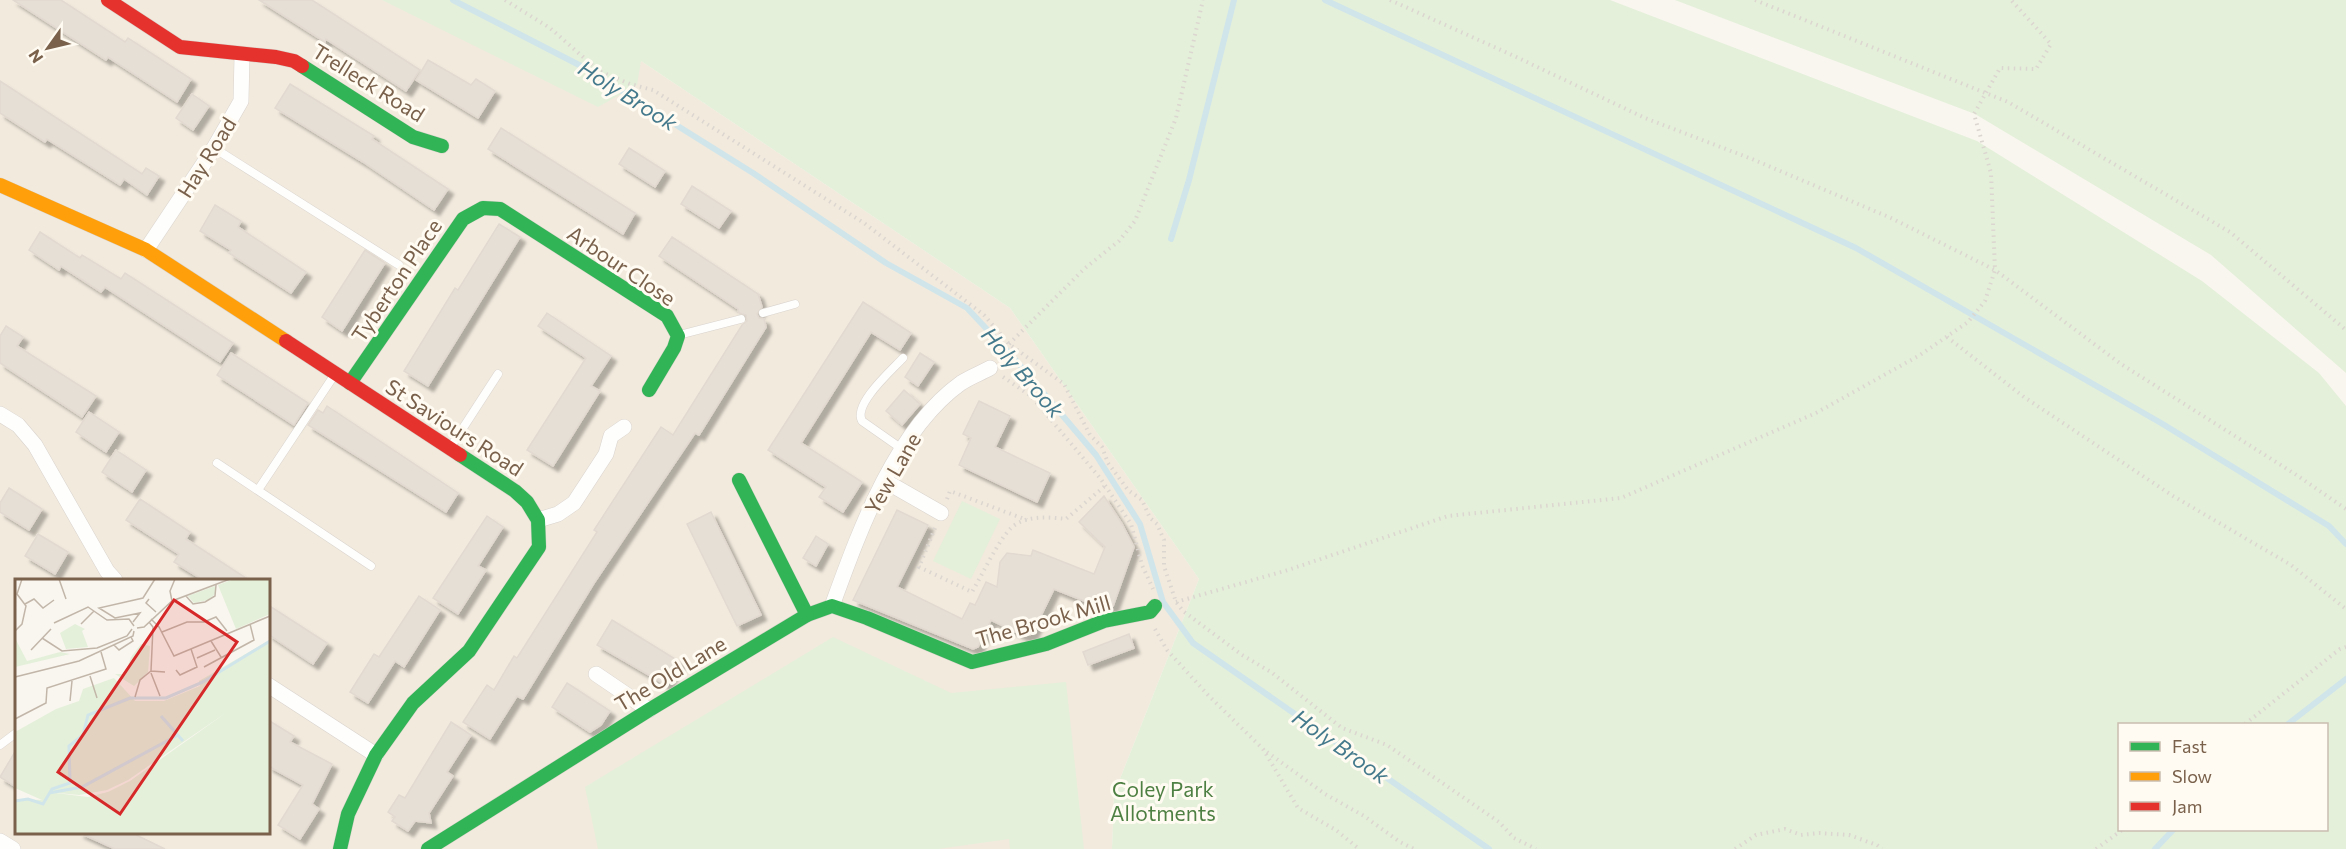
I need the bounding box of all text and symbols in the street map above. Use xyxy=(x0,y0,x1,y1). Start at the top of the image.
north arrow xyxy=(18,18,78,78)
street label: Trelleck Road xyxy=(308,38,430,126)
text: N xyxy=(24,46,46,67)
water label: Holy Brook xyxy=(574,54,683,137)
street label: Hay Road xyxy=(171,112,241,202)
street label: Tyberton Place xyxy=(346,214,446,346)
street label: Arbour Close xyxy=(563,220,681,310)
water label: Holy Brook xyxy=(976,321,1071,424)
street label: St Saviours Road xyxy=(382,373,528,481)
street label: Yew Lane xyxy=(859,428,925,518)
inset map xyxy=(15,579,270,834)
street label: The Brook Mill xyxy=(973,589,1113,651)
street label: The Old Lane xyxy=(610,630,730,716)
water label: Holy Brook xyxy=(1288,703,1395,790)
legend xyxy=(2118,723,2328,831)
text: Fast xyxy=(2172,735,2207,757)
text: Slow xyxy=(2172,765,2212,787)
park label: Coley Park Allotments xyxy=(1110,776,1216,825)
text: Jam xyxy=(2172,795,2202,817)

